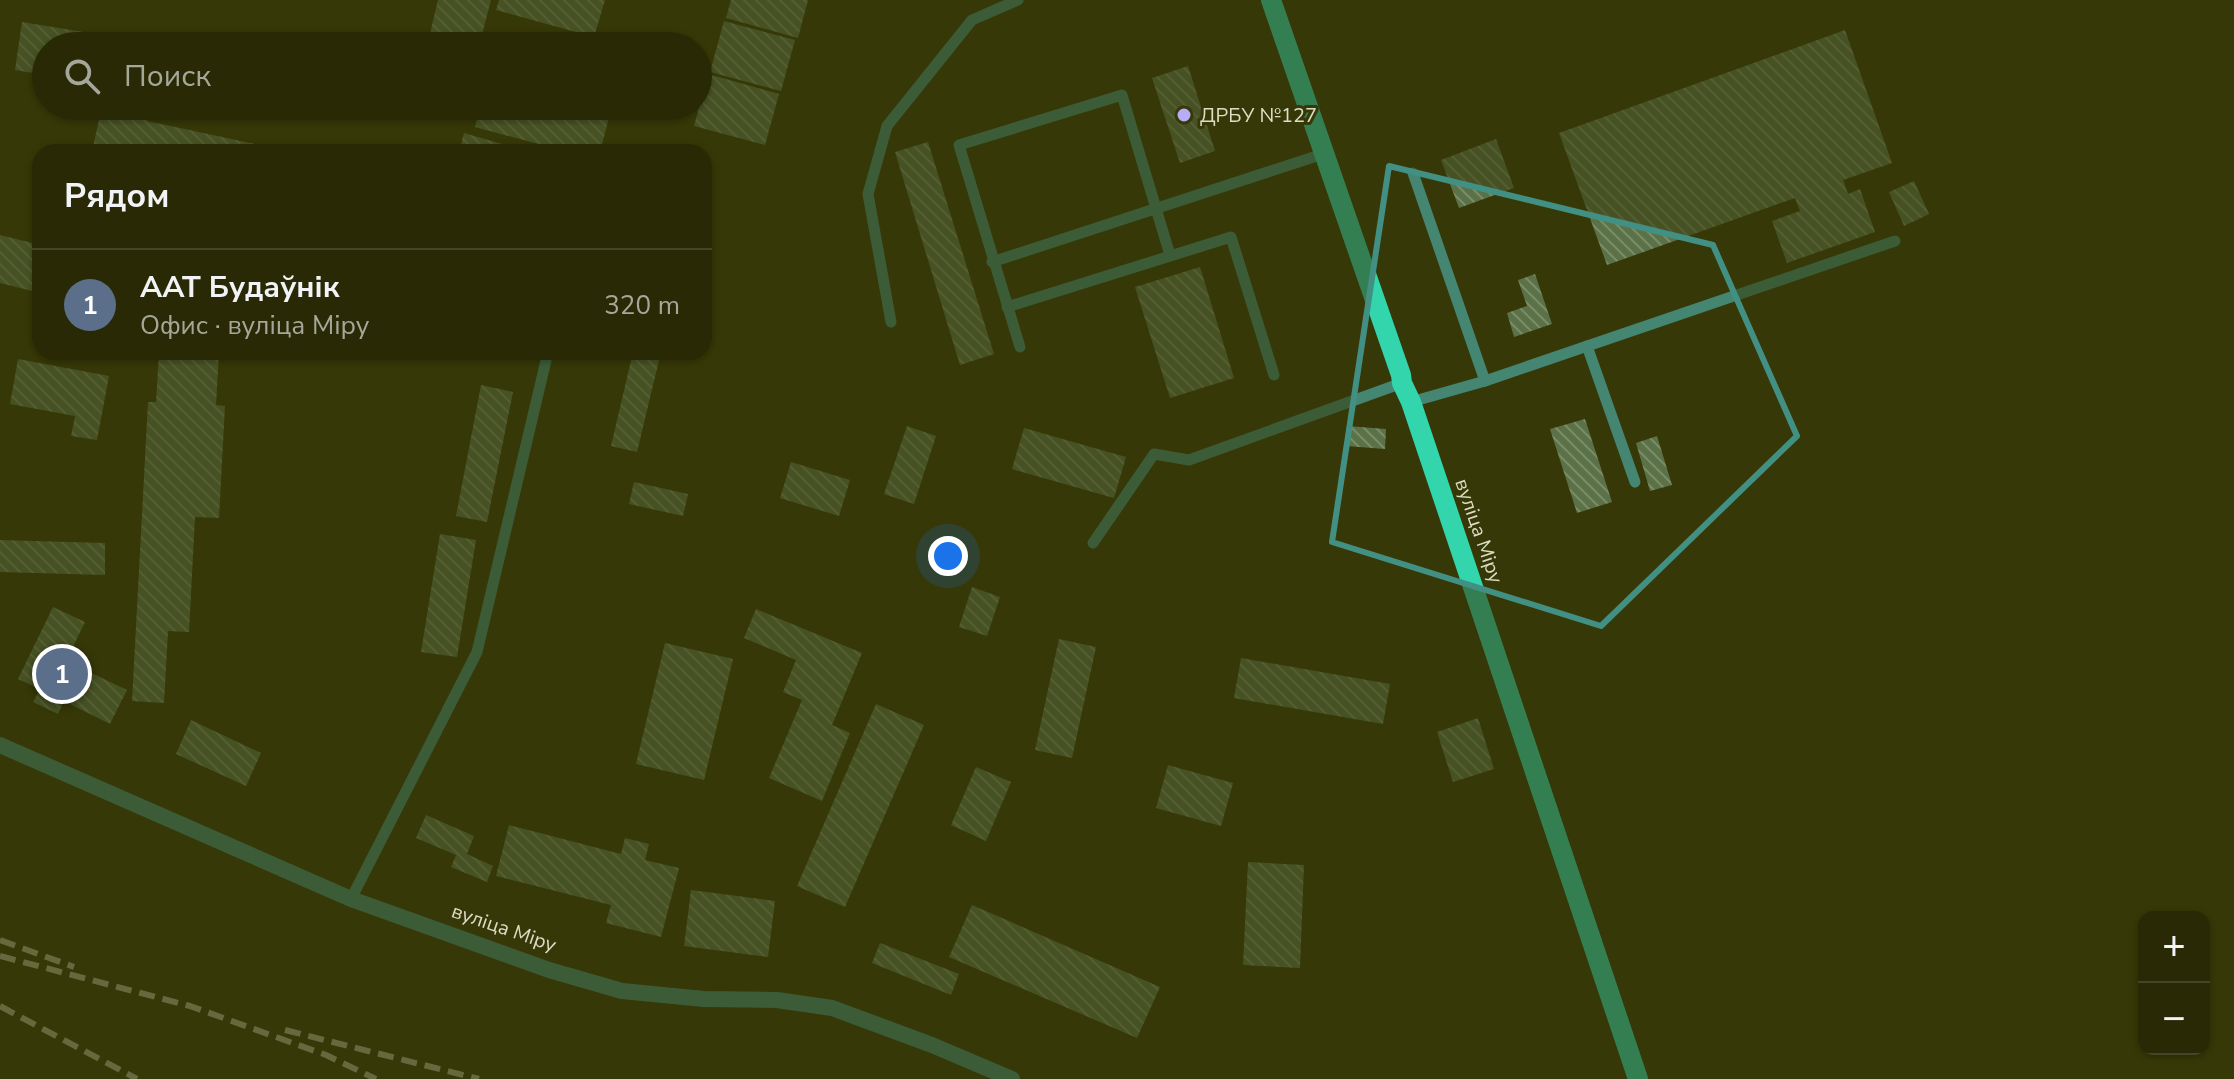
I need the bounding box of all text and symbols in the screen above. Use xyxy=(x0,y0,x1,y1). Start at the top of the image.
search box xyxy=(32,32,712,120)
icon: search xyxy=(60,54,104,98)
text: Поиск xyxy=(124,56,211,97)
place label: ДРБУ №127 xyxy=(1200,102,1317,129)
marker: ДРБУ №127 xyxy=(1175,106,1193,124)
text: Рядом xyxy=(64,173,170,219)
text: ААТ Будаўнік xyxy=(140,267,339,308)
text: 1 xyxy=(82,288,98,323)
text: 320 m xyxy=(604,288,680,323)
text: Офис · вуліца Міру xyxy=(140,308,369,343)
street label: вуліца Міру xyxy=(1448,475,1510,587)
your location xyxy=(928,536,968,576)
pin: 1 xyxy=(36,644,88,704)
street label: вуліца Міру xyxy=(448,897,560,959)
map controls xyxy=(2138,911,2210,1055)
button: + xyxy=(2138,911,2210,983)
button: − xyxy=(2138,983,2210,1055)

